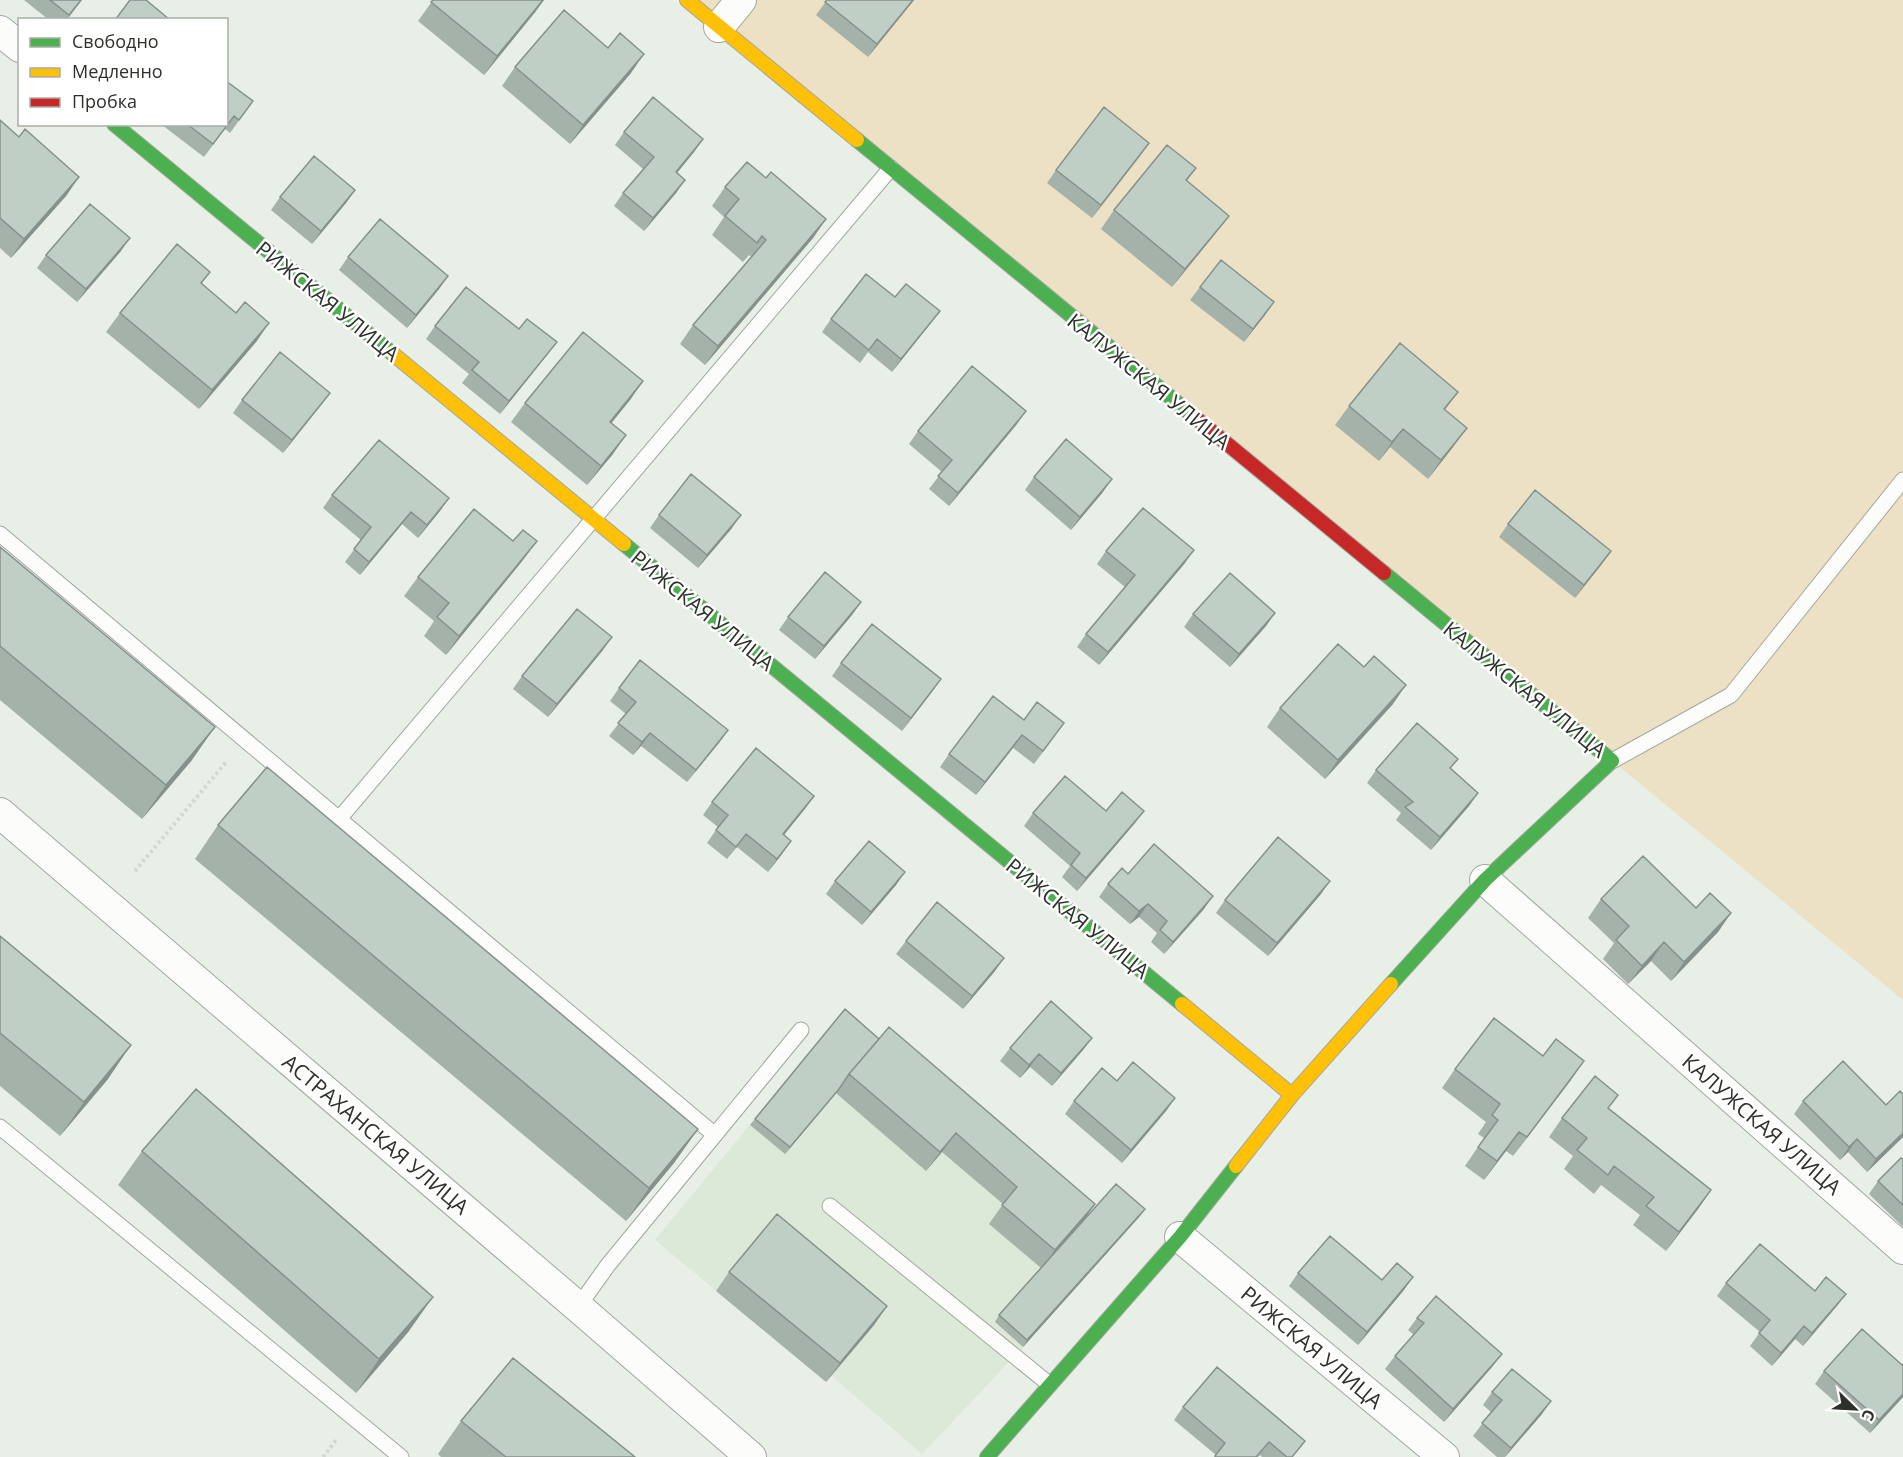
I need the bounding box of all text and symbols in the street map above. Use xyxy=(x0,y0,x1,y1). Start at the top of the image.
legend xyxy=(18,18,228,126)
text: Свободно xyxy=(72,29,159,53)
text: Медленно xyxy=(72,59,163,83)
text: Пробка xyxy=(72,89,137,113)
street label: РИЖСКАЯ УЛИЦА xyxy=(251,234,406,368)
street label: КАЛУЖСКАЯ УЛИЦА xyxy=(1062,307,1237,456)
street label: РИЖСКАЯ УЛИЦА xyxy=(626,543,781,677)
street label: КАЛУЖСКАЯ УЛИЦА xyxy=(1438,615,1613,764)
street label: РИЖСКАЯ УЛИЦА xyxy=(1001,851,1156,985)
street label: КАЛУЖСКАЯ УЛИЦА xyxy=(1677,1047,1848,1201)
street label: АСТРАХАНСКАЯ УЛИЦА xyxy=(277,1048,476,1221)
street label: РИЖСКАЯ УЛИЦА xyxy=(1235,1279,1389,1415)
north arrow xyxy=(1825,1379,1885,1439)
text: С xyxy=(1857,1406,1881,1424)

